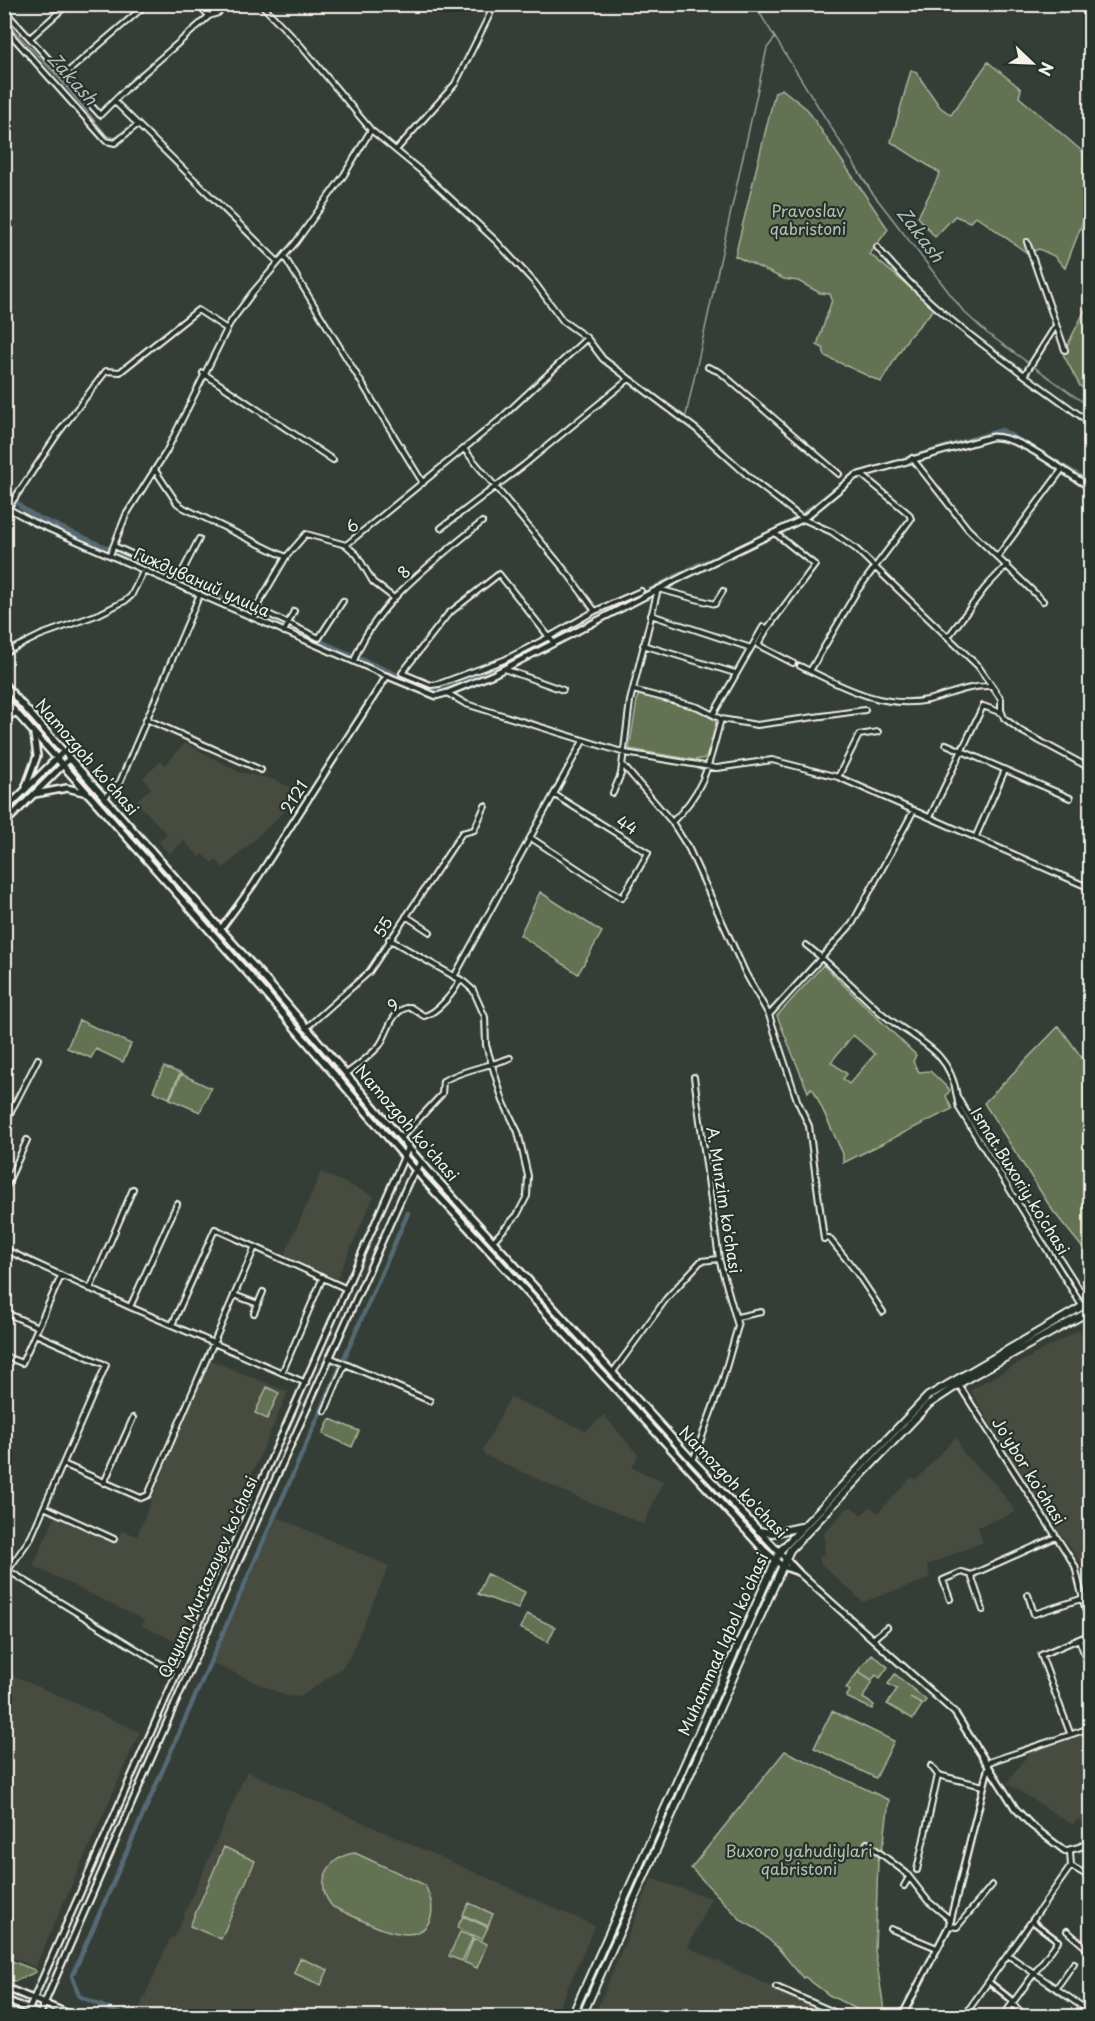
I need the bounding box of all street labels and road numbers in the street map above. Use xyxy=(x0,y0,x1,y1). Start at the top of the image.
street label: 6 xyxy=(340,512,363,538)
street label: Гиждуваний улица xyxy=(130,540,274,622)
street label: 8 xyxy=(391,559,415,583)
street label: Namozgoh ko'chasi xyxy=(30,693,145,820)
street label: 2121 xyxy=(274,775,313,818)
street label: 44 xyxy=(612,808,643,840)
street label: 55 xyxy=(366,911,398,942)
street label: 9 xyxy=(381,992,404,1016)
street label: Namozgoh ko'chasi xyxy=(350,1059,465,1186)
street label: Ismat Buxoriy ko'chasi xyxy=(966,1102,1076,1259)
street label: A. Munzim ko'chasi xyxy=(702,1125,748,1275)
street label: Jo'ybor ko'chasi xyxy=(987,1412,1073,1529)
street label: Namozgoh ko'chasi xyxy=(674,1420,794,1543)
street label: Qayum Murtazoyev ko'chasi xyxy=(152,1472,263,1681)
street label: Muhammad Iqbol ko'chasi xyxy=(671,1548,773,1739)

